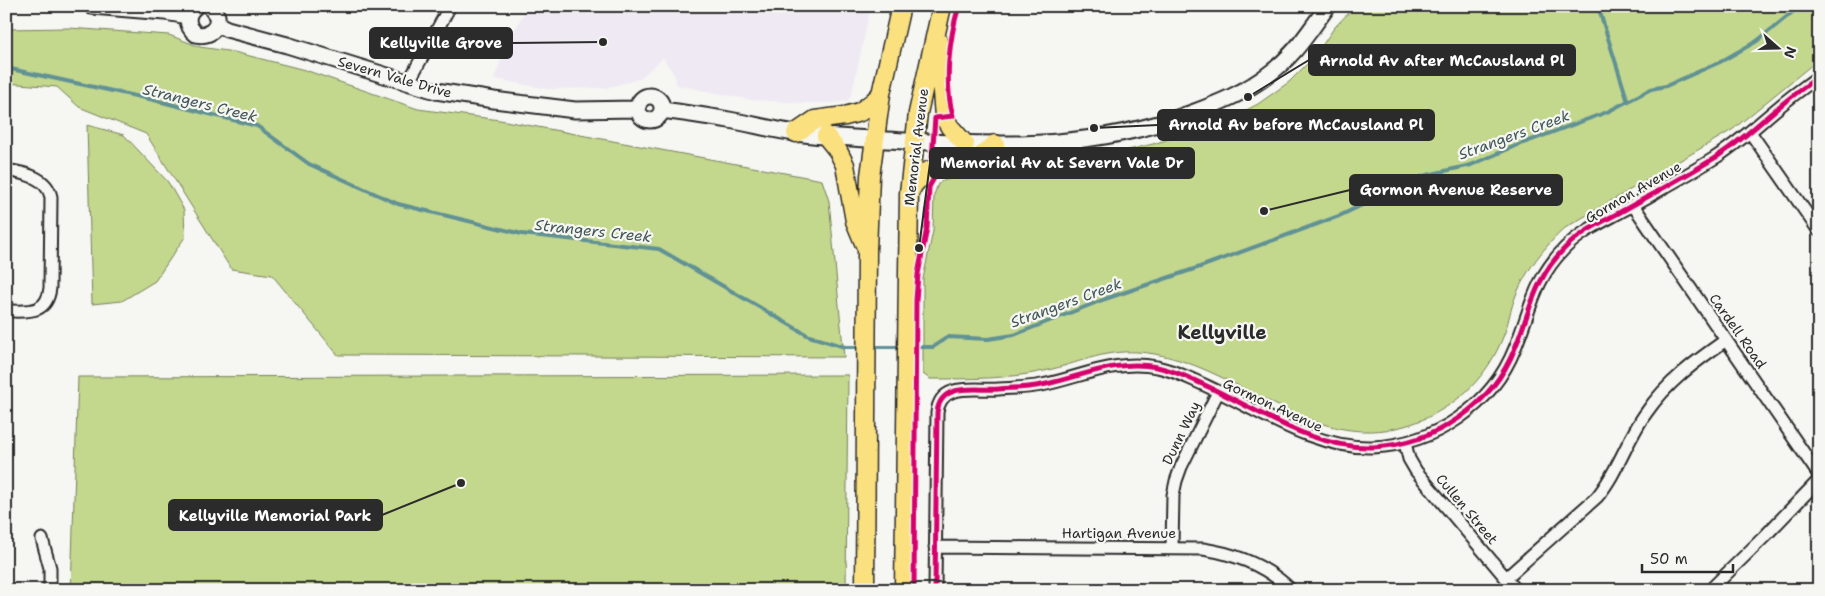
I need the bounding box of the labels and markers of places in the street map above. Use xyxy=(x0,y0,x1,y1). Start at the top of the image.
callout: Kellyville Grove xyxy=(370,28,512,58)
callout: Arnold Av after McCausland Pl xyxy=(1309,45,1575,75)
callout: Arnold Av before McCausland Pl xyxy=(1158,110,1434,140)
callout: Memorial Av at Severn Vale Dr xyxy=(930,148,1194,178)
callout: Gormon Avenue Reserve xyxy=(1350,175,1562,205)
callout: Kellyville Memorial Park xyxy=(169,500,382,530)

